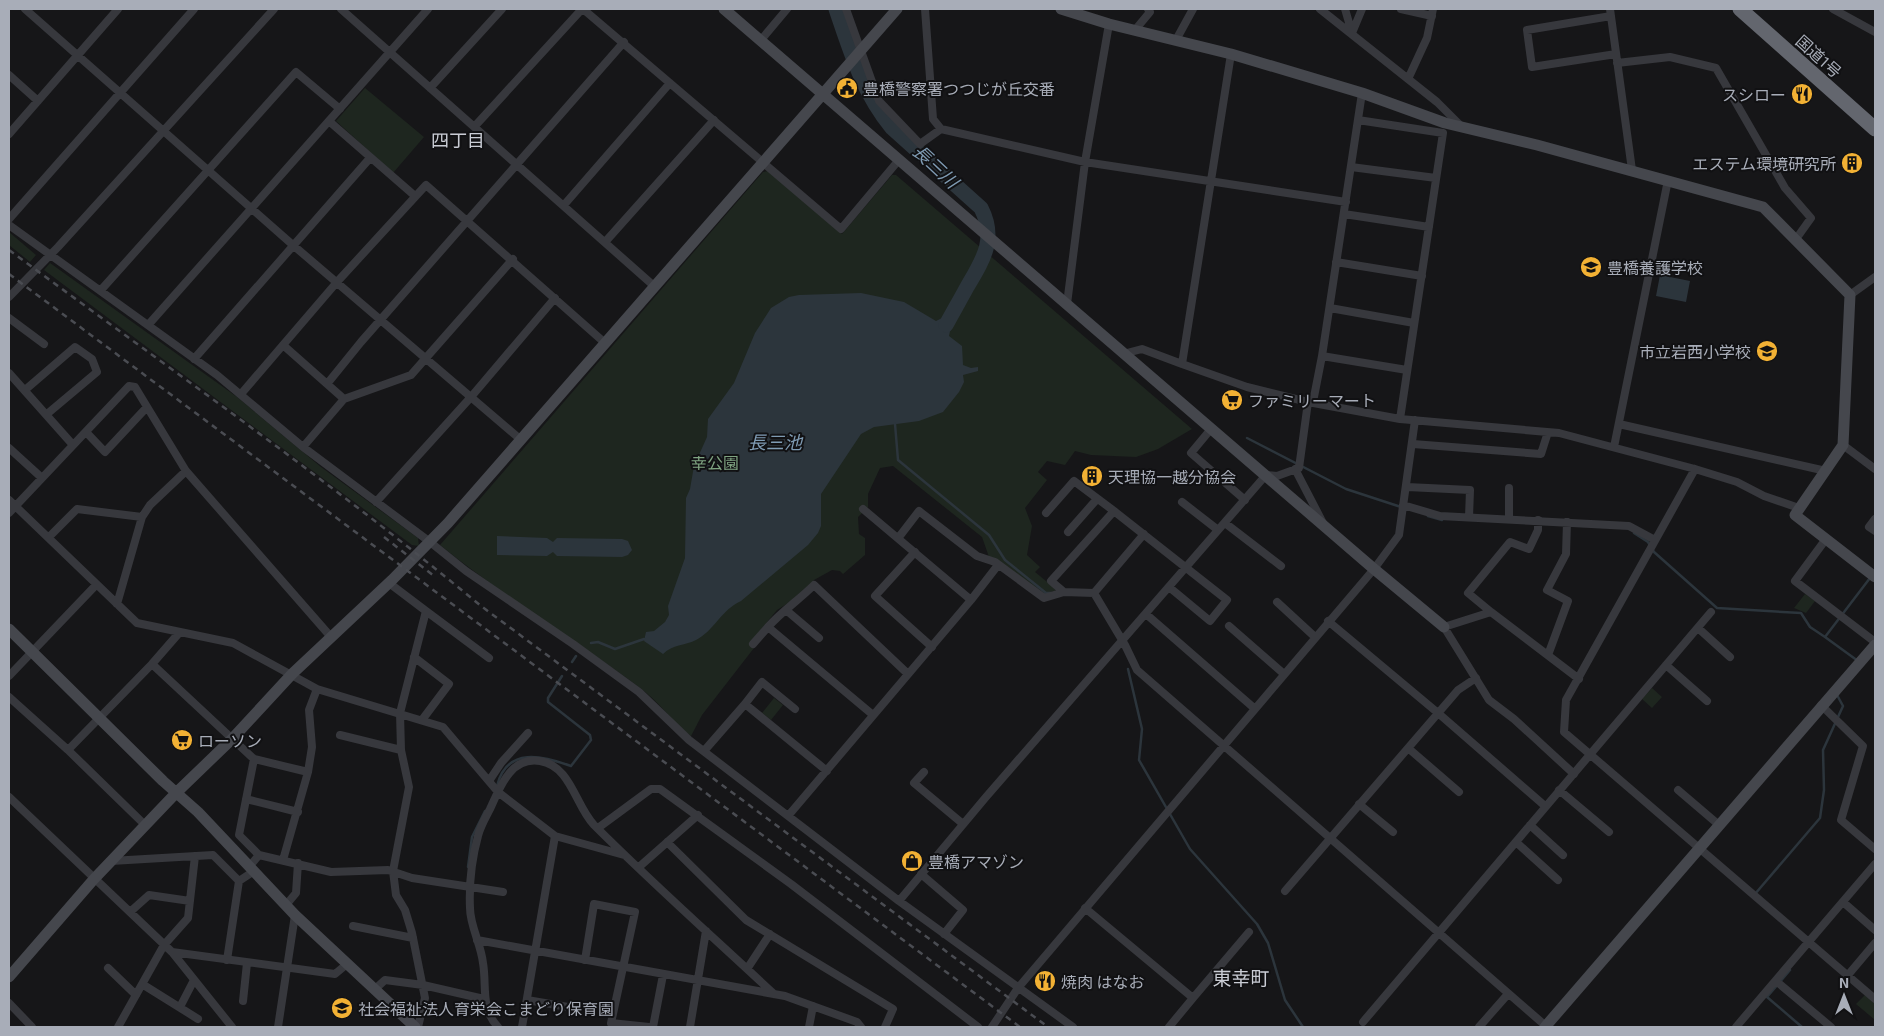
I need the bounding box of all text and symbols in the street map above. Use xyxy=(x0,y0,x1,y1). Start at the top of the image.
street label: 国道1号 xyxy=(1792,31,1846,81)
public building icon: 豊橋警察署つつじが丘交番 xyxy=(835,76,859,100)
place label: 豊橋警察署つつじが丘交番 xyxy=(863,79,1055,98)
restaurant icon: スシロー xyxy=(1790,82,1814,106)
place label: スシロー xyxy=(1722,85,1786,104)
district label: 四丁目 xyxy=(431,129,485,151)
water label: 長三川 xyxy=(909,140,965,194)
building icon: エステム環境研究所 xyxy=(1840,151,1864,175)
place label: エステム環境研究所 xyxy=(1692,154,1836,173)
school or university icon: 豊橋養護学校 xyxy=(1579,255,1603,279)
place label: 豊橋養護学校 xyxy=(1607,258,1703,277)
school or university icon: 市立岩西小学校 xyxy=(1755,339,1779,363)
place label: 市立岩西小学校 xyxy=(1639,342,1751,361)
supermarket icon: ファミリーマート xyxy=(1220,388,1244,412)
place label: ファミリーマート xyxy=(1248,391,1376,410)
water label: 長三池 xyxy=(748,431,804,453)
park label: 幸公園 xyxy=(691,453,739,472)
building icon: 天理協一越分協会 xyxy=(1080,464,1104,488)
place label: 天理協一越分協会 xyxy=(1108,467,1236,486)
supermarket icon: ローソン xyxy=(170,728,194,752)
place label: ローソン xyxy=(198,731,262,750)
shop icon: 豊橋アマゾン xyxy=(900,849,924,873)
place label: 豊橋アマゾン xyxy=(928,852,1024,871)
district label: 東幸町 xyxy=(1212,966,1270,989)
restaurant icon: 焼肉 はなお xyxy=(1033,969,1057,993)
north arrow xyxy=(1819,971,1869,1021)
place label: 焼肉 はなお xyxy=(1061,972,1145,991)
text: N xyxy=(1839,974,1849,991)
school or university icon: 社会福祉法人育栄会こまどり保育園 xyxy=(330,996,354,1020)
place label: 社会福祉法人育栄会こまどり保育園 xyxy=(358,999,614,1018)

